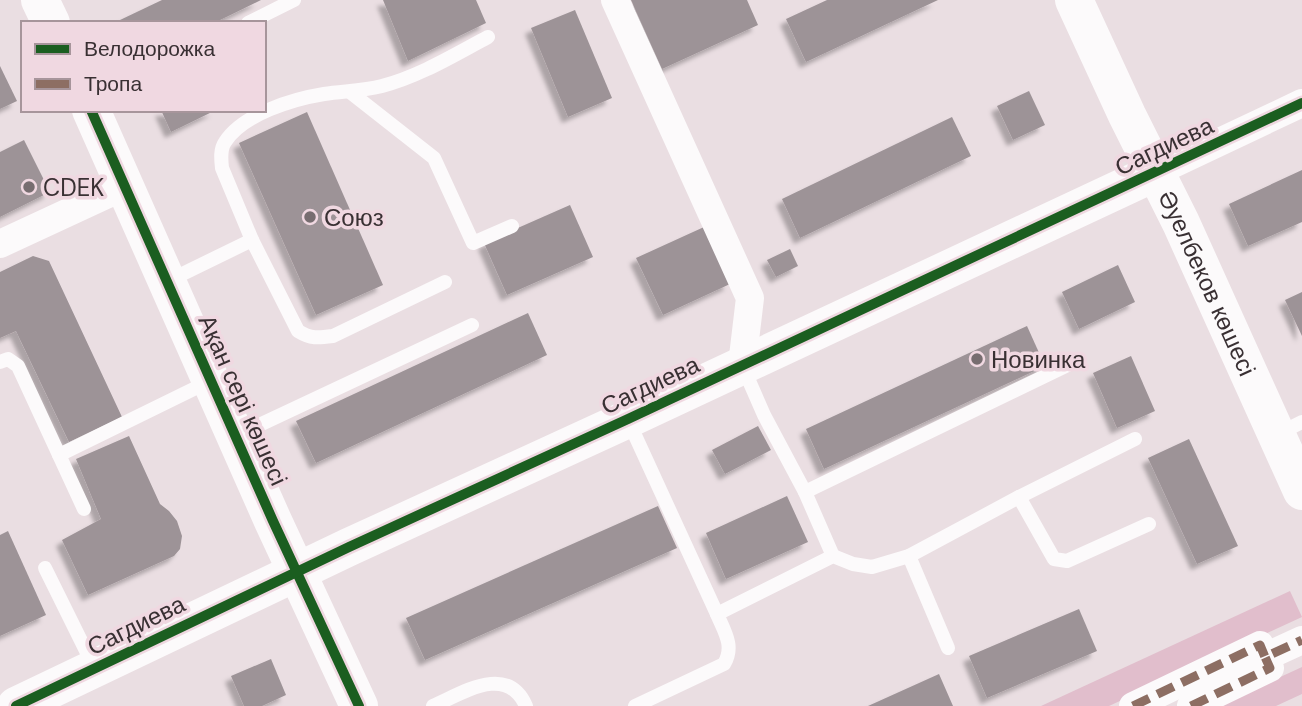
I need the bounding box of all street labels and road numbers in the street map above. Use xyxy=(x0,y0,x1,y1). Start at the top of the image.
street label: Сагдиева xyxy=(1110,109,1219,182)
street label: Әуелбеков көшесі xyxy=(1152,185,1263,380)
street label: Ақан сері көшесі xyxy=(191,310,295,490)
street label: Сагдиева xyxy=(596,348,705,421)
street label: Сагдиева xyxy=(82,588,191,662)

